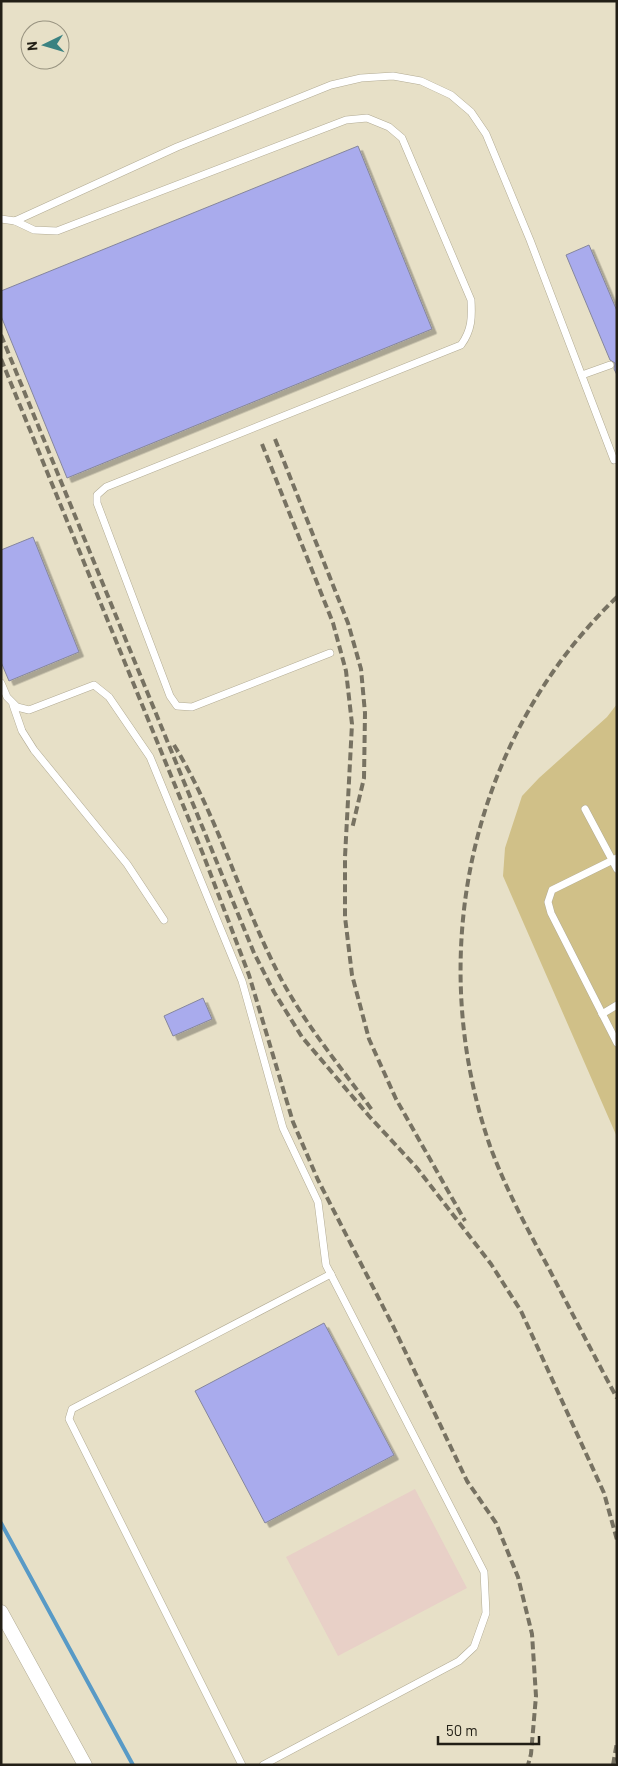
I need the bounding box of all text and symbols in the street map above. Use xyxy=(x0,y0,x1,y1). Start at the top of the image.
north arrow xyxy=(20,20,70,70)
text: N xyxy=(23,41,40,52)
scale bar xyxy=(438,1714,539,1746)
text: 50 m xyxy=(446,1721,478,1739)

